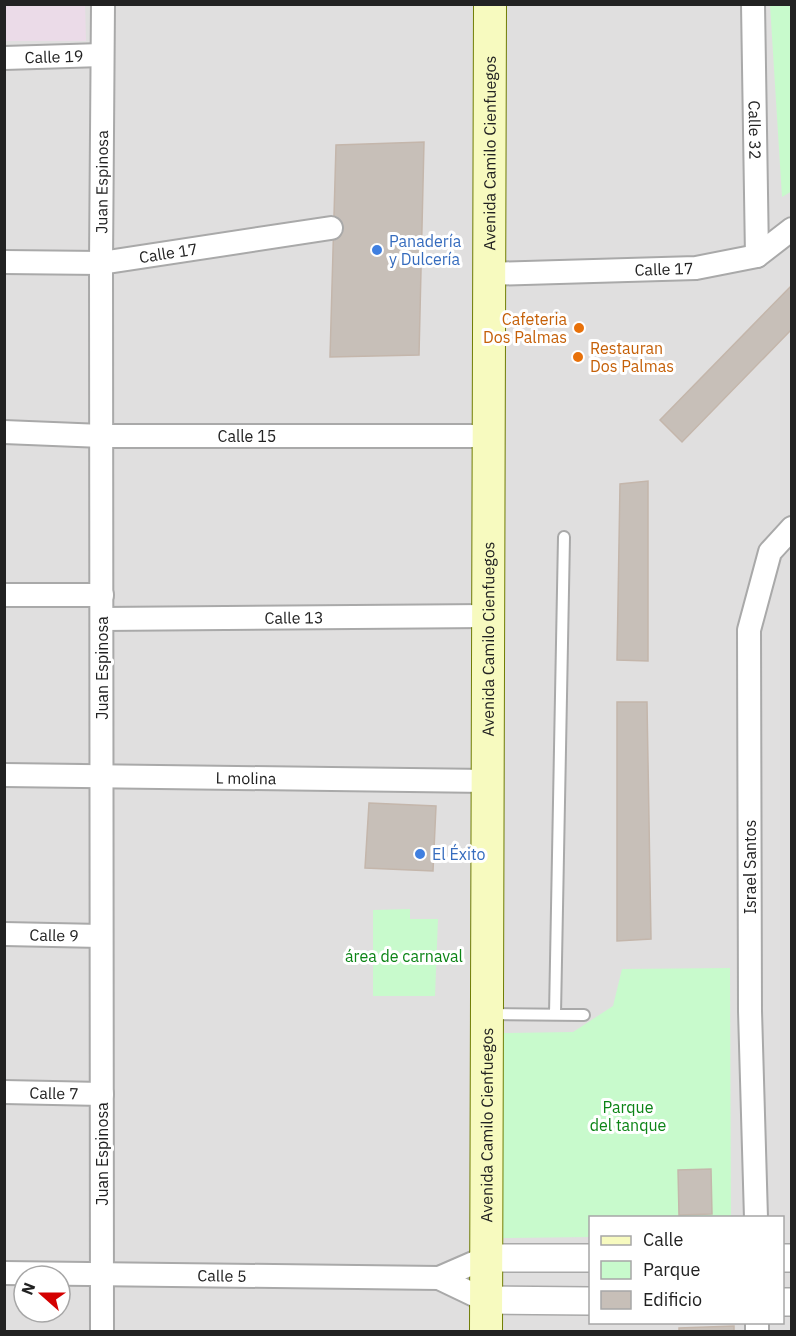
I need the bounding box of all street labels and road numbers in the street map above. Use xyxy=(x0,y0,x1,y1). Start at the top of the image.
street label: Calle 19 xyxy=(24,46,84,67)
street label: Avenida Camilo Cienfuegos xyxy=(479,56,500,250)
street label: Calle 32 xyxy=(745,100,765,160)
street label: Juan Espinosa xyxy=(91,130,112,234)
street label: Calle 17 xyxy=(138,238,199,267)
street label: Calle 17 xyxy=(634,258,694,280)
street label: Calle 15 xyxy=(217,426,276,446)
street label: Avenida Camilo Cienfuegos xyxy=(478,542,498,736)
street label: Calle 13 xyxy=(264,607,324,628)
street label: Juan Espinosa xyxy=(92,616,112,720)
street label: L molina xyxy=(215,768,277,788)
street label: Israel Santos xyxy=(740,820,760,914)
street label: Calle 9 xyxy=(29,925,79,946)
street label: Avenida Camilo Cienfuegos xyxy=(476,1028,497,1222)
street label: Calle 7 xyxy=(29,1083,79,1104)
street label: Juan Espinosa xyxy=(92,1102,112,1206)
street label: Calle 5 xyxy=(197,1265,247,1286)

